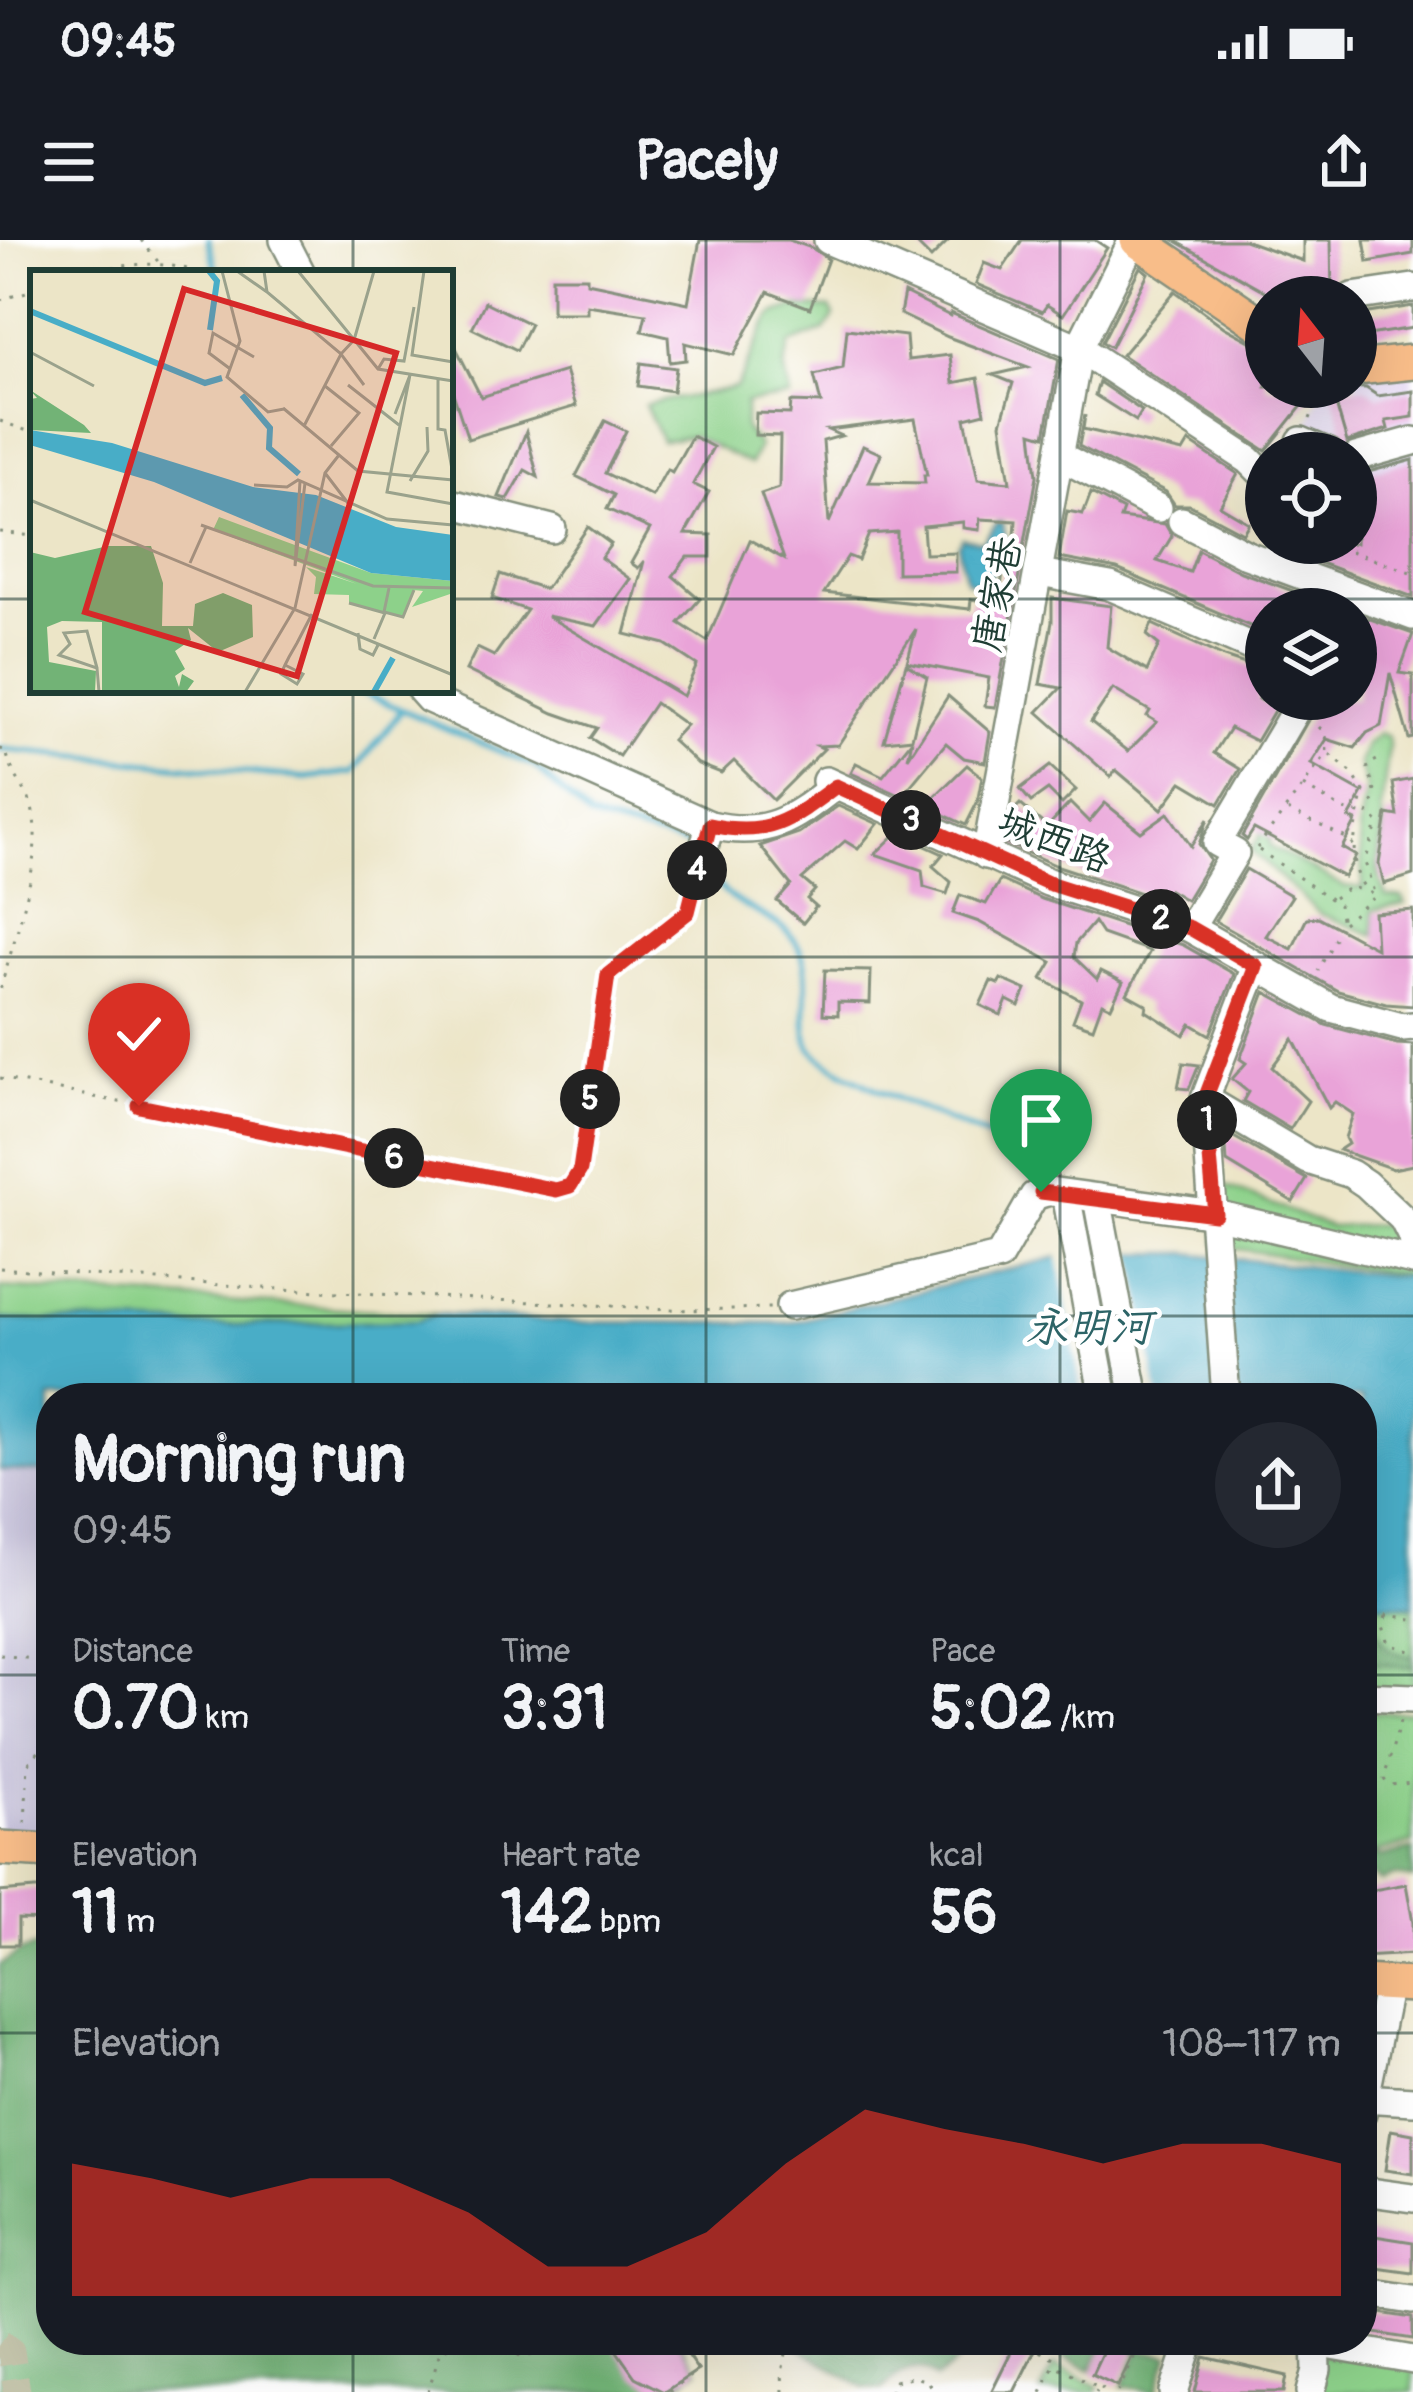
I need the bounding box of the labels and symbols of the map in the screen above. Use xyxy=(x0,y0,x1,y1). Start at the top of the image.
inset map xyxy=(30,270,453,693)
north arrow xyxy=(1245,276,1377,408)
street label: 唐家巷 xyxy=(962,532,1033,656)
pin: 3 xyxy=(881,790,941,850)
street label: 城西路 xyxy=(991,797,1118,884)
pin: 4 xyxy=(667,840,727,900)
pin: 2 xyxy=(1131,889,1191,949)
pin xyxy=(88,983,190,1106)
pin: 5 xyxy=(560,1069,620,1129)
pin xyxy=(990,1069,1092,1192)
pin: 1 xyxy=(1177,1090,1237,1150)
pin: 6 xyxy=(364,1128,424,1188)
water label: 永明河 xyxy=(1026,1302,1158,1354)

